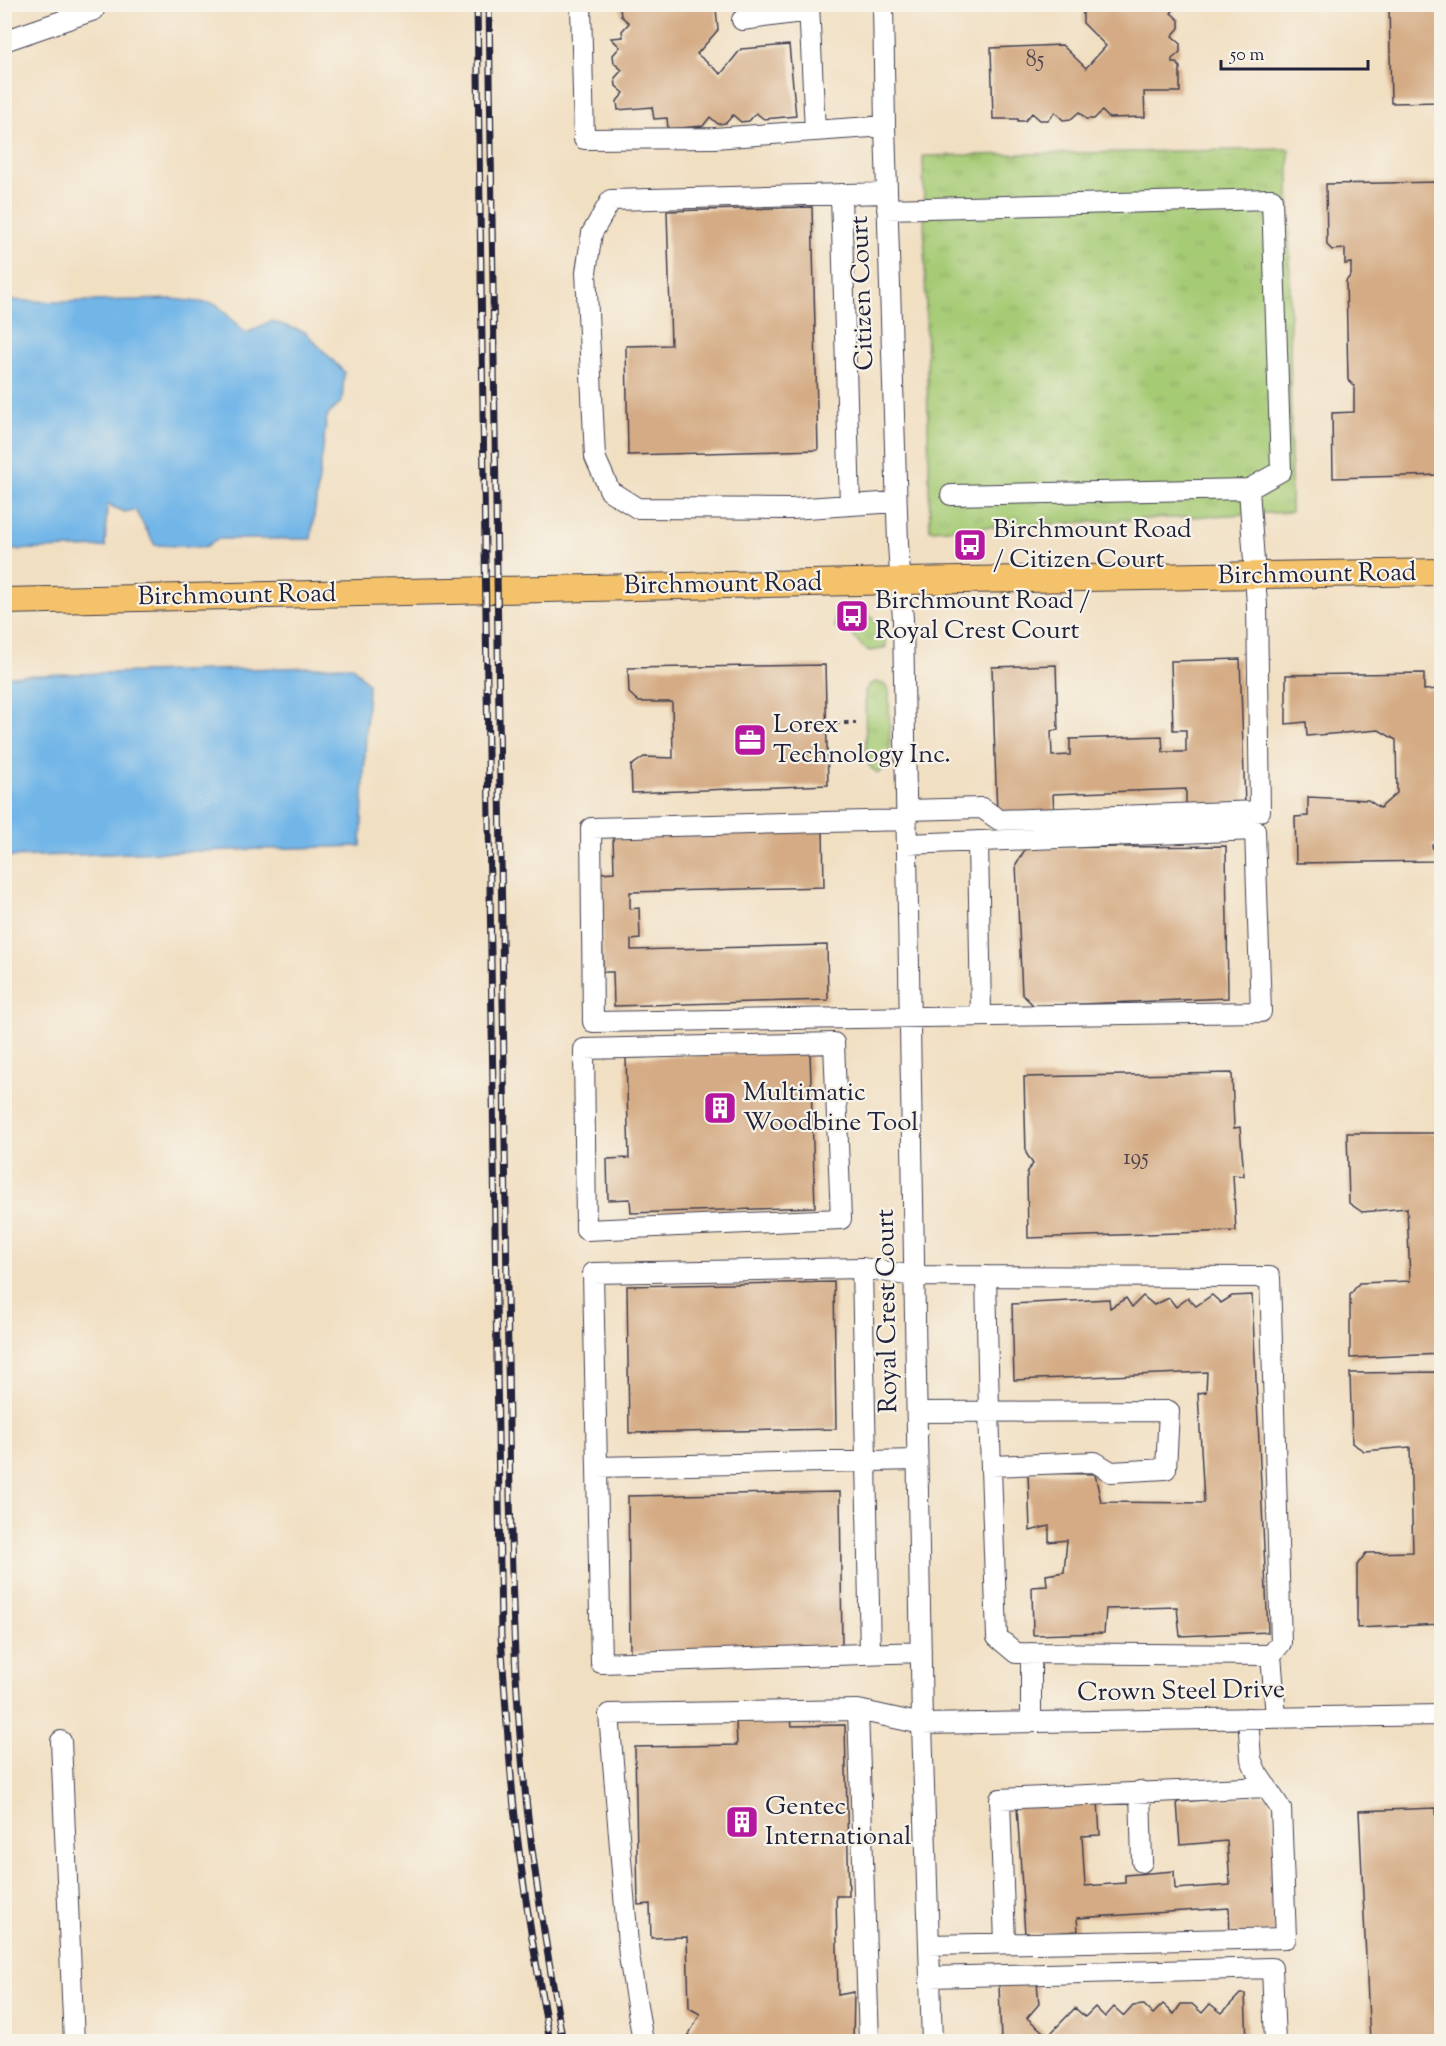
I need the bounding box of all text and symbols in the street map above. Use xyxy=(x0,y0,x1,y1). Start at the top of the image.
scale bar xyxy=(1221,33,1368,71)
text: 50 m xyxy=(1229,43,1265,69)
house number: 85 xyxy=(1026,45,1045,77)
street label: Citizen Court xyxy=(842,215,884,371)
place label: Birchmount Road / Citizen Court xyxy=(993,512,1192,579)
bus stop icon: Birchmount Road / Citizen Court xyxy=(952,527,988,563)
street label: Birchmount Road xyxy=(1217,555,1417,595)
street label: Birchmount Road xyxy=(623,565,823,605)
street label: Birchmount Road xyxy=(137,576,337,616)
place label: Birchmount Road / Royal Crest Court xyxy=(875,583,1090,650)
bus stop icon: Birchmount Road / Royal Crest Court xyxy=(834,598,870,634)
place label: Lorex Technology Inc. xyxy=(773,707,951,774)
office icon: Lorex Technology Inc. xyxy=(732,722,768,758)
place label: Multimatic Woodbine Tool xyxy=(743,1075,919,1142)
building icon: Multimatic Woodbine Tool xyxy=(702,1090,738,1126)
house number: 195 xyxy=(1123,1143,1149,1175)
street label: Royal Crest Court xyxy=(868,1208,908,1413)
street label: Crown Steel Drive xyxy=(1077,1672,1285,1712)
place label: Gentec International xyxy=(765,1789,911,1856)
building icon: Gentec International xyxy=(724,1804,760,1840)

